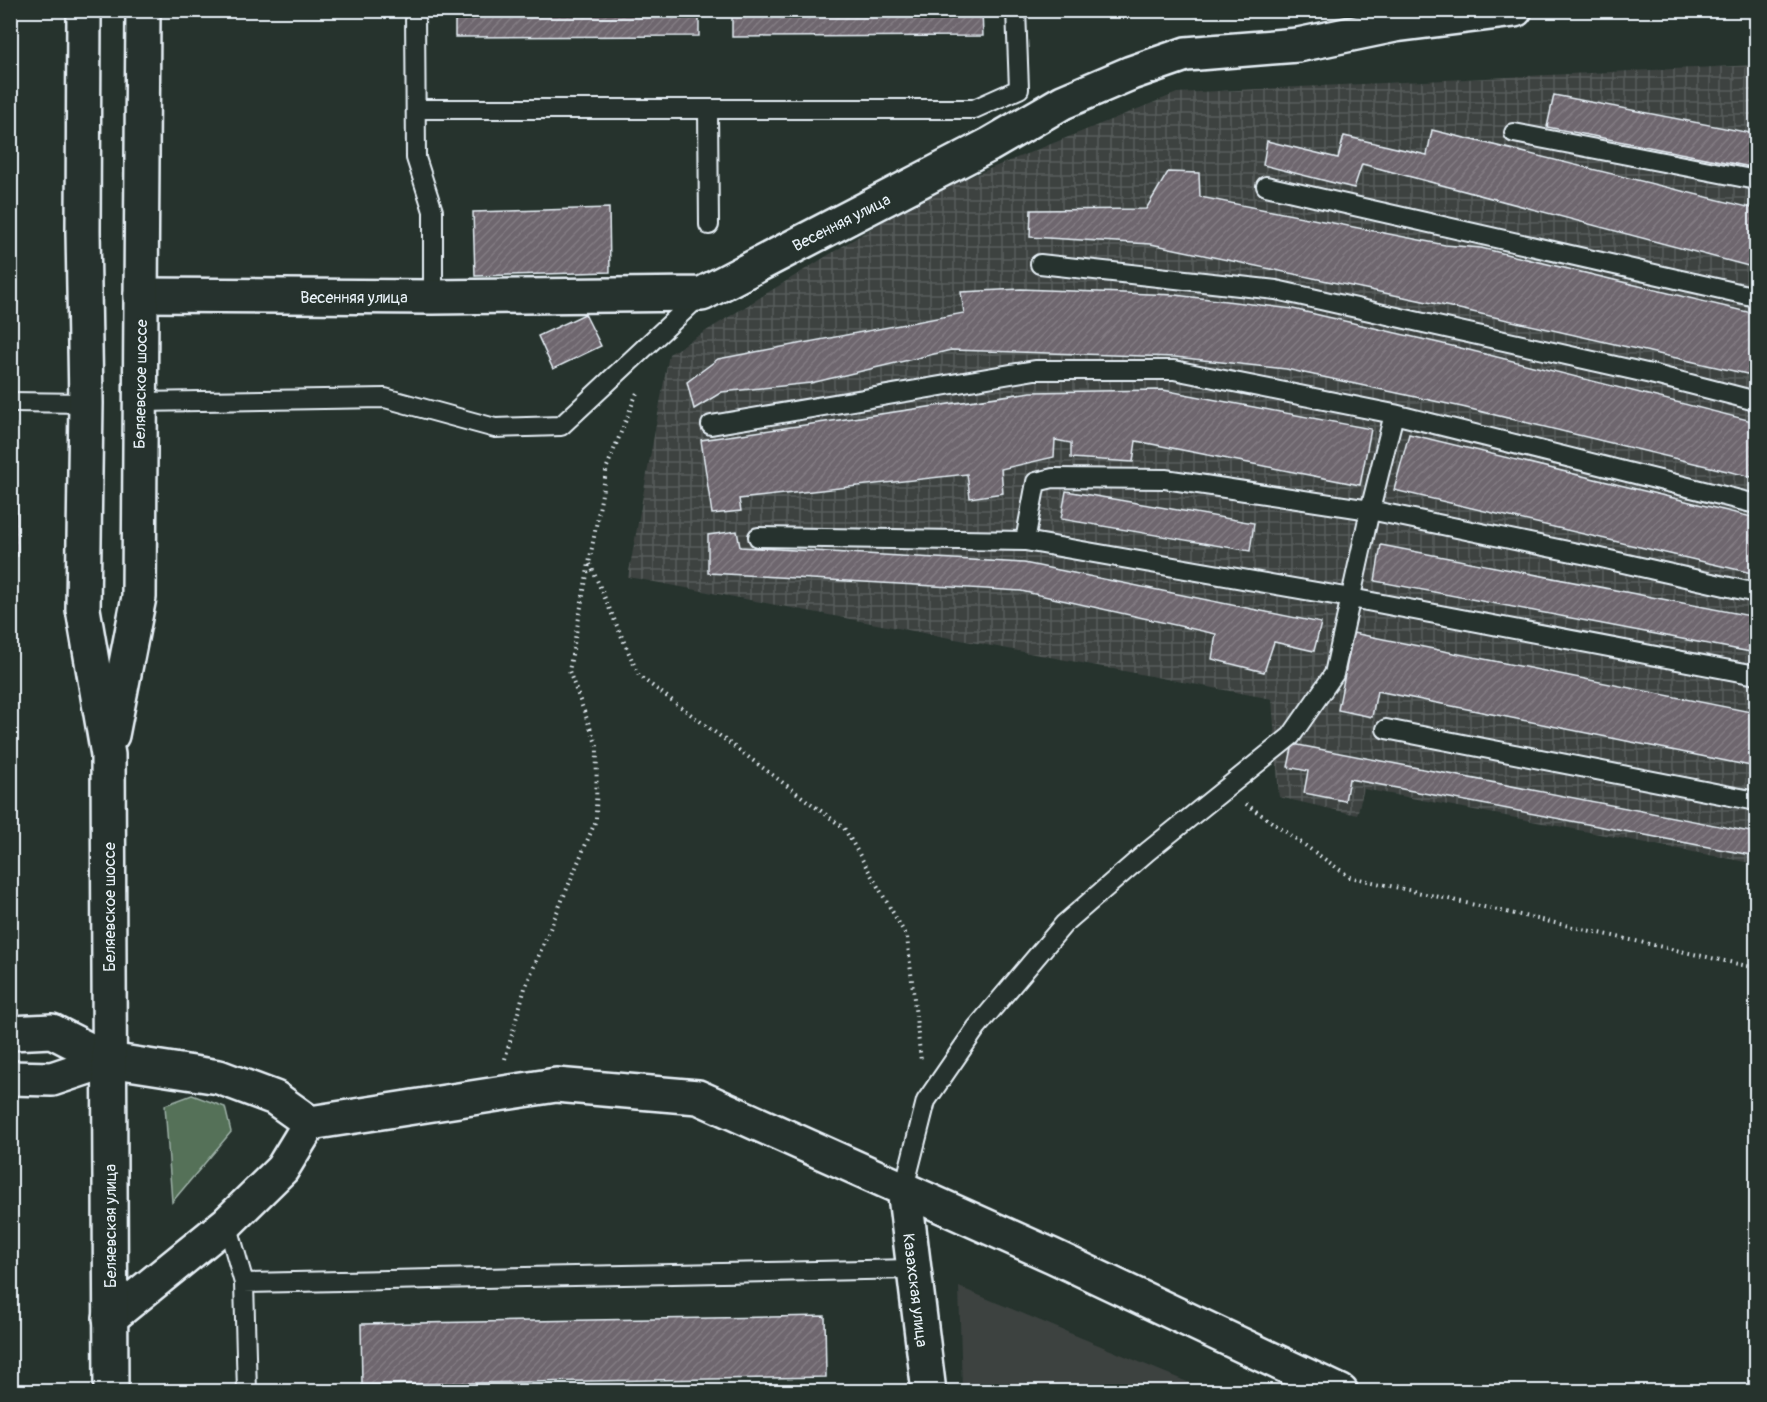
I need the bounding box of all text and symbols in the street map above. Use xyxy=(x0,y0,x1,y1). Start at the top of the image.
street label: Весенняя улица xyxy=(789,190,894,256)
street label: Весенняя улица xyxy=(300,288,408,308)
street label: Беляевское шоссе xyxy=(130,319,152,449)
street label: Беляевское шоссе xyxy=(100,842,120,972)
street label: Беляевская улица xyxy=(101,1164,121,1288)
street label: Казахская улица xyxy=(898,1232,932,1348)

